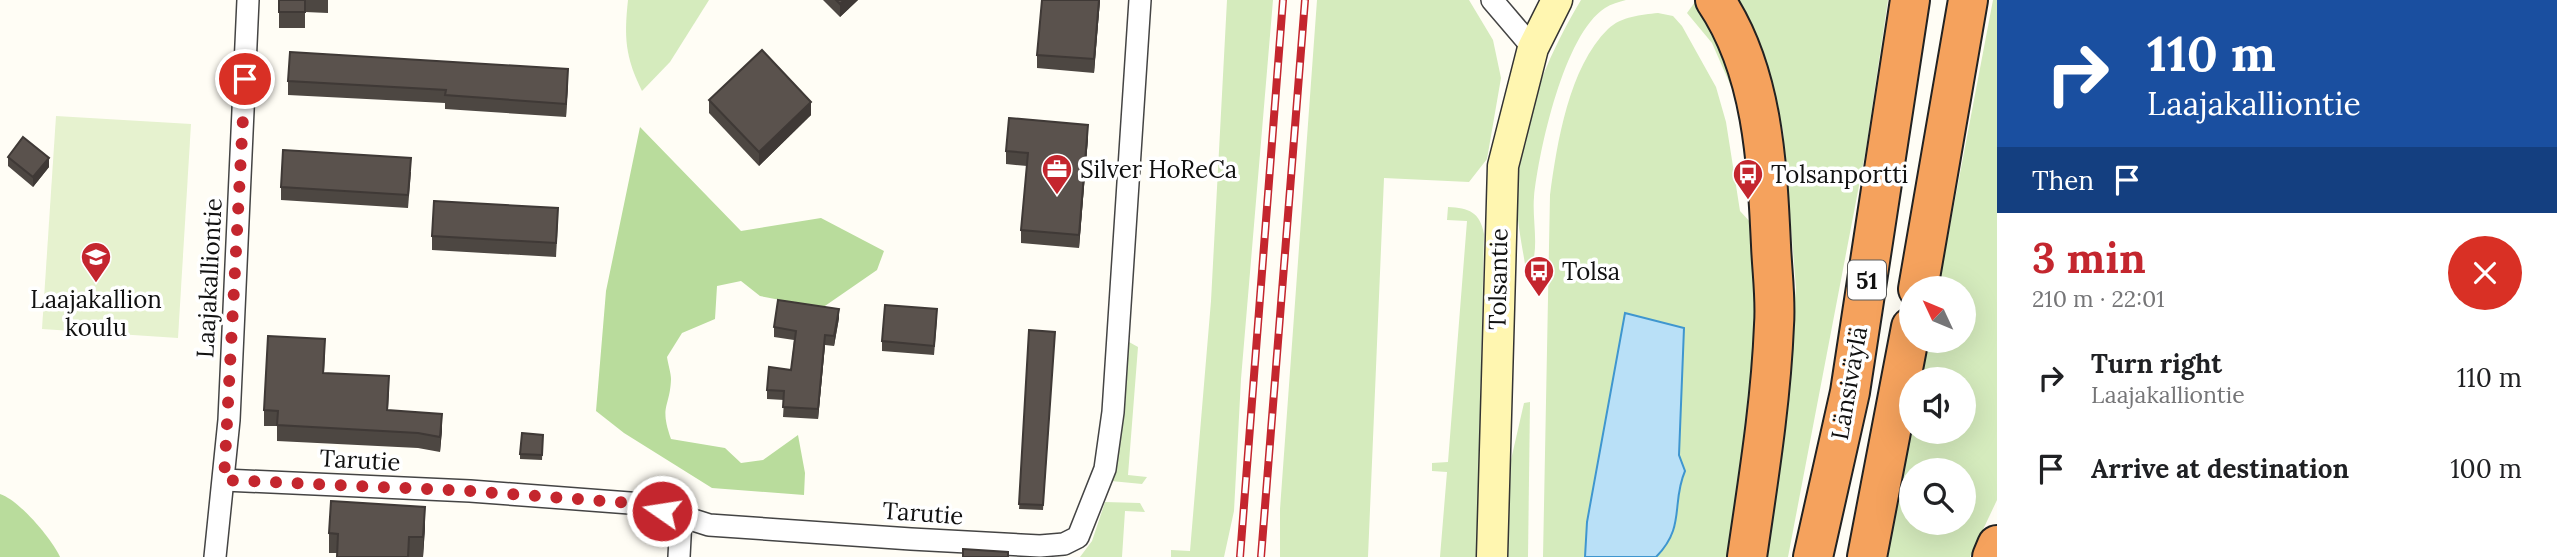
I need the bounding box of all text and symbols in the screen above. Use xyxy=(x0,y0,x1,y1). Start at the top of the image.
text: 110 m xyxy=(2147,22,2276,84)
icon: right xyxy=(2032,28,2123,119)
pin xyxy=(215,49,275,109)
icon: arrive xyxy=(226,60,264,98)
text: Laajakalliontie xyxy=(2147,83,2361,124)
office icon: Silver HoReCa xyxy=(1040,152,1074,196)
place label: Silver HoReCa xyxy=(1080,154,1237,185)
bus stop icon: Tolsanportti xyxy=(1731,157,1765,201)
place label: Tolsanportti xyxy=(1771,159,1908,190)
icon: arrive xyxy=(2108,161,2146,199)
text: Then xyxy=(2032,164,2094,197)
street label: Laajakalliontie xyxy=(189,197,229,359)
street label: Tolsantie xyxy=(1482,228,1514,330)
text: 3 min xyxy=(2032,231,2146,285)
button: close xyxy=(2448,236,2522,310)
school or university icon: Laajakallion koulu xyxy=(79,240,113,284)
bus stop icon: Tolsa xyxy=(1522,254,1556,298)
place label: Tolsa xyxy=(1562,256,1620,287)
road number: 51 xyxy=(1848,260,1886,300)
north arrow xyxy=(1899,276,1976,354)
map controls xyxy=(1899,276,1976,535)
place label: Laajakallion koulu xyxy=(30,284,162,343)
text: 210 m · 22:01 xyxy=(2032,284,2165,313)
street label: Länsiväylä xyxy=(1824,324,1874,442)
text: Turn right xyxy=(2091,347,2222,380)
icon: right xyxy=(2032,359,2070,397)
text: 110 m xyxy=(2457,361,2522,394)
button: sound xyxy=(1899,367,1976,444)
text: Laajakalliontie xyxy=(2091,380,2245,409)
street label: Tarutie xyxy=(319,442,401,478)
icon: arrive xyxy=(2032,450,2070,488)
text: Arrive at destination xyxy=(2091,452,2349,485)
text: 100 m xyxy=(2450,452,2522,485)
button: search xyxy=(1899,458,1976,535)
position arrow xyxy=(625,474,699,548)
street label: Tarutie xyxy=(882,495,964,531)

